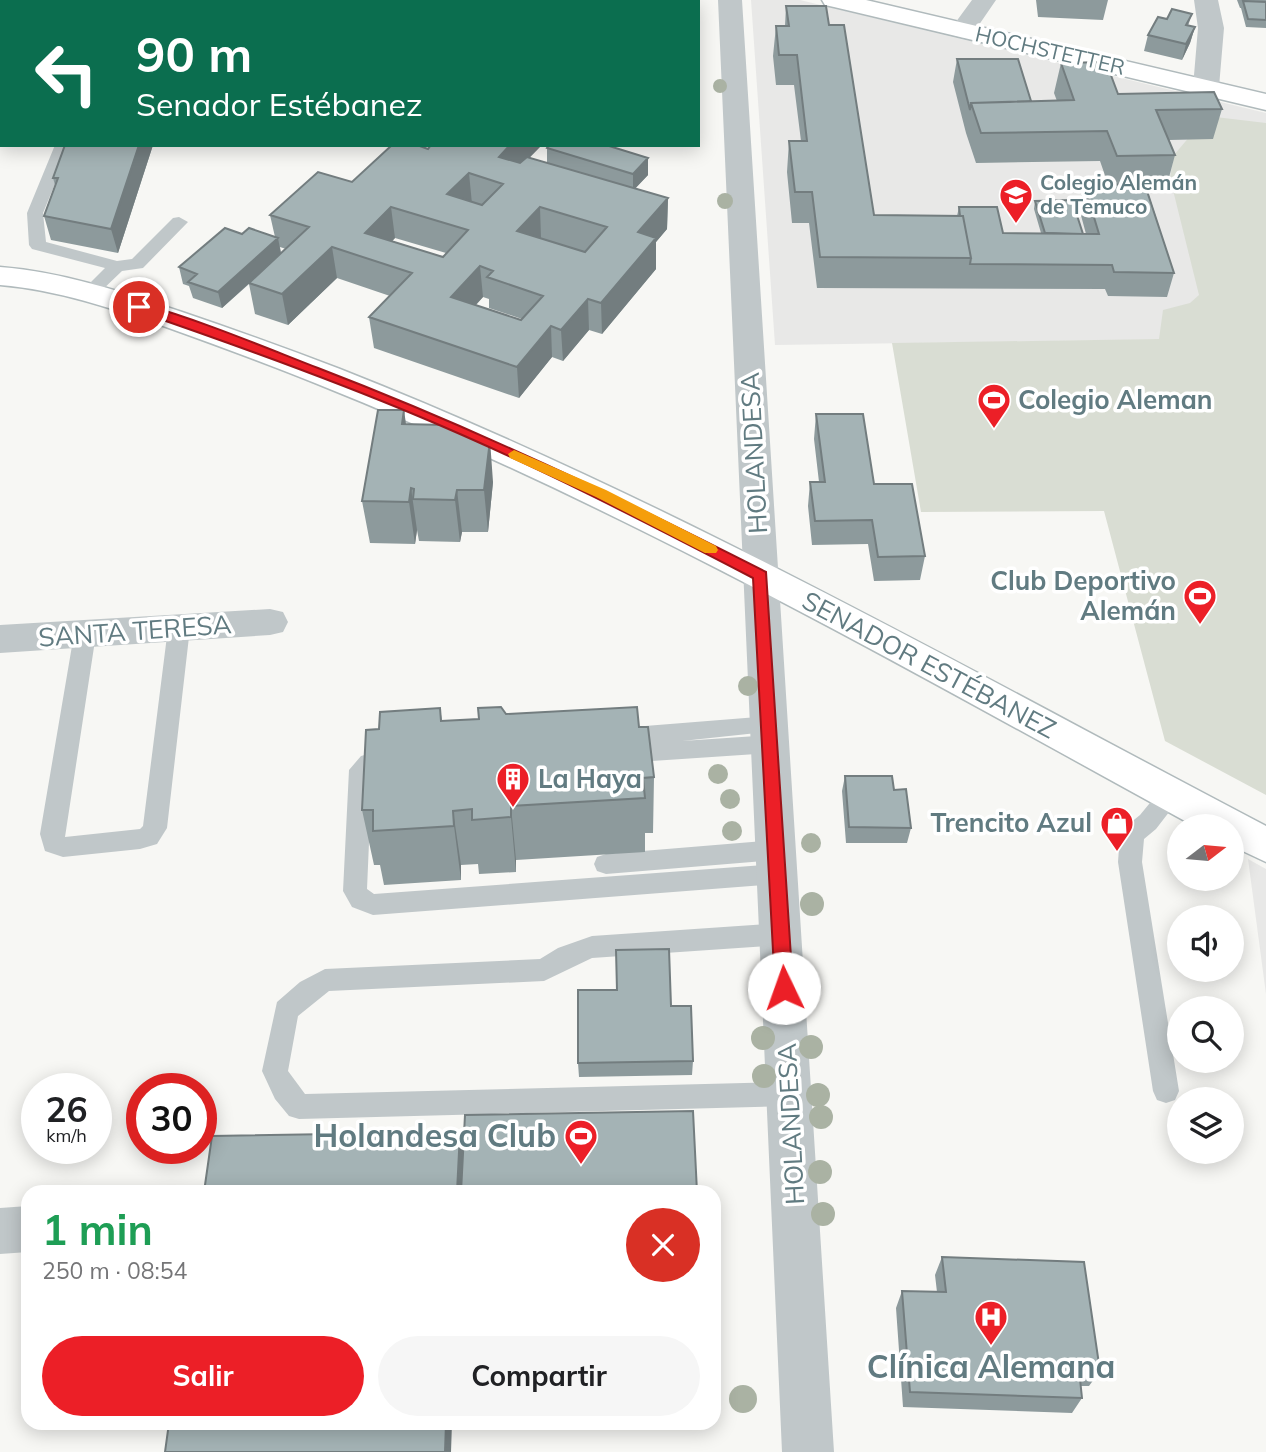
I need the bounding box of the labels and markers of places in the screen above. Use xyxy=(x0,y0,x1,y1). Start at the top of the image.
place label: Colegio Alemán de Temuco xyxy=(1040,169,1197,219)
school or university icon: Colegio Alemán de Temuco xyxy=(997,176,1035,225)
pin xyxy=(109,277,169,337)
sports icon: Colegio Aleman xyxy=(975,381,1013,430)
place label: Colegio Aleman xyxy=(1018,383,1213,416)
place label: Club Deportivo Alemán xyxy=(990,564,1176,627)
sports icon: Club Deportivo Alemán xyxy=(1181,577,1219,626)
building icon: La Haya xyxy=(494,760,532,809)
place label: La Haya xyxy=(538,762,642,795)
shop icon: Trencito Azul xyxy=(1098,804,1136,853)
place label: Trencito Azul xyxy=(930,806,1092,839)
place label: Holandesa Club xyxy=(314,1115,556,1155)
sports icon: Holandesa Club xyxy=(562,1117,600,1166)
hospital icon: Clínica Alemana xyxy=(972,1298,1010,1347)
place label: Clínica Alemana xyxy=(867,1346,1115,1386)

